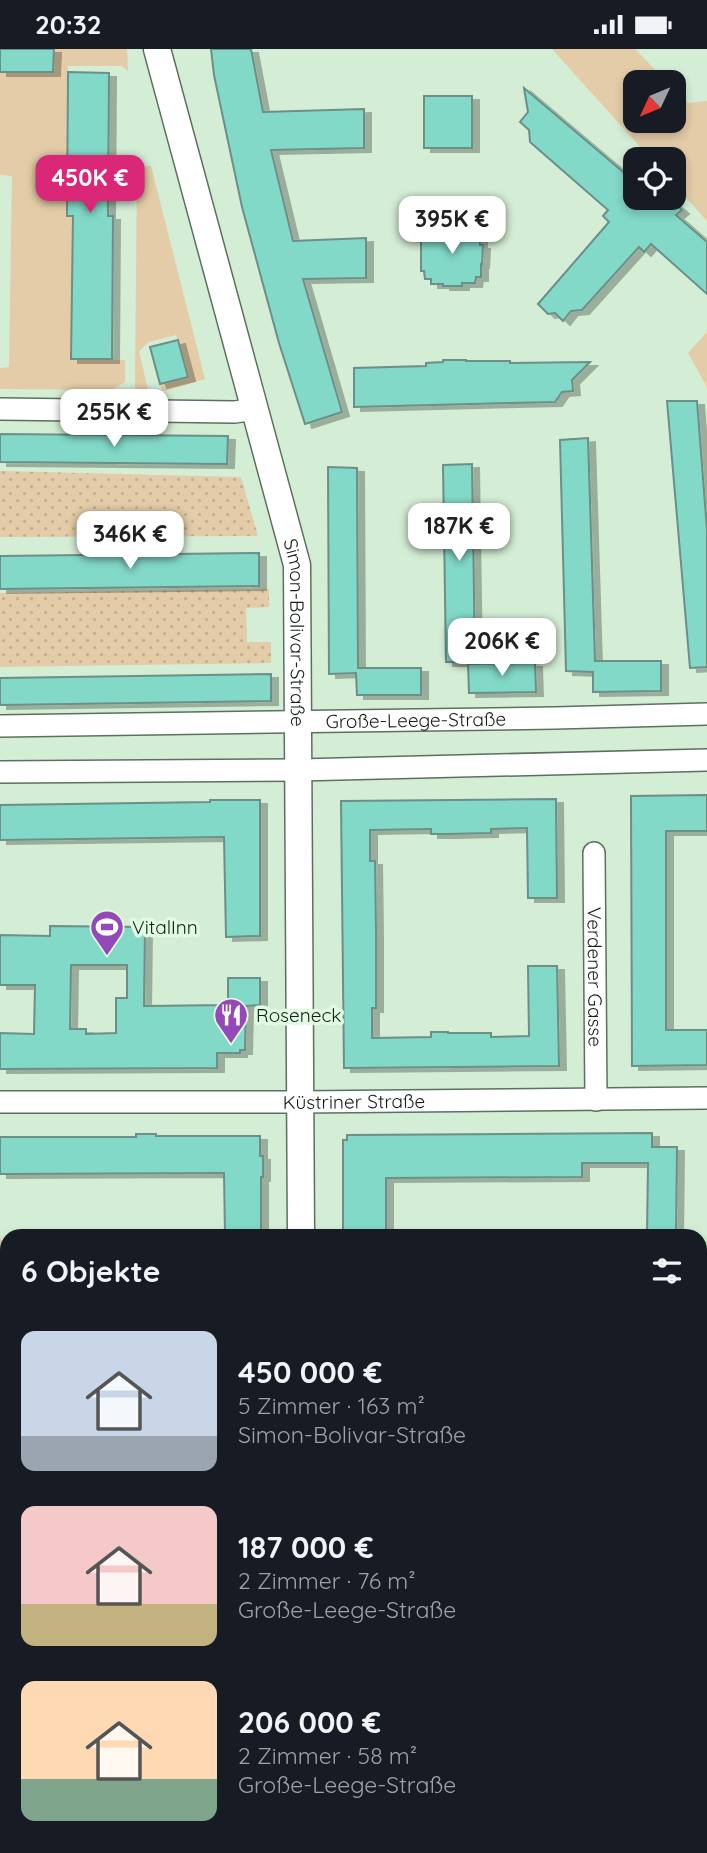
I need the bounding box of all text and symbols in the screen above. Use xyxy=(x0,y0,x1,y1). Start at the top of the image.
text: 20:32 xyxy=(35,8,102,41)
north arrow xyxy=(623,70,686,133)
map controls xyxy=(623,70,686,210)
button: locate xyxy=(623,147,686,210)
pin: 450K € xyxy=(33,155,147,215)
text: 450K € xyxy=(52,163,128,192)
pin: 395K € xyxy=(395,197,509,256)
text: 395K € xyxy=(415,204,489,233)
pin: 255K € xyxy=(57,389,171,449)
text: 255K € xyxy=(76,397,152,426)
pin: 187K € xyxy=(402,503,516,563)
pin: 346K € xyxy=(73,511,187,571)
text: 187K € xyxy=(424,511,494,540)
text: 346K € xyxy=(93,519,167,548)
street label: Simon-Bolivar-Straße xyxy=(278,536,310,727)
pin: 206K € xyxy=(445,619,559,678)
text: 206K € xyxy=(464,626,540,655)
street label: Große-Leege-Straße xyxy=(326,707,506,733)
street label: Verdener Gasse xyxy=(582,907,608,1047)
sports icon: VitalInn xyxy=(88,908,126,957)
place label: VitalInn xyxy=(132,915,198,939)
restaurant icon: Roseneck xyxy=(212,996,250,1045)
place label: Roseneck xyxy=(256,1003,341,1027)
street label: Küstriner Straße xyxy=(283,1089,425,1114)
text: 6 Objekte xyxy=(21,1252,160,1290)
icon: filters xyxy=(648,1252,686,1290)
text: 450 000 € xyxy=(238,1353,382,1391)
icon: home xyxy=(77,1359,161,1443)
text: 5 Zimmer · 163 m² xyxy=(238,1391,425,1420)
text: Simon-Bolivar-Straße xyxy=(238,1420,466,1449)
text: 187 000 € xyxy=(238,1528,373,1566)
icon: home xyxy=(77,1534,161,1618)
text: 2 Zimmer · 76 m² xyxy=(238,1566,416,1595)
text: Große-Leege-Straße xyxy=(238,1595,456,1624)
text: 206 000 € xyxy=(238,1703,381,1741)
icon: home xyxy=(77,1709,161,1793)
text: 2 Zimmer · 58 m² xyxy=(238,1741,417,1770)
text: Große-Leege-Straße xyxy=(238,1770,456,1799)

